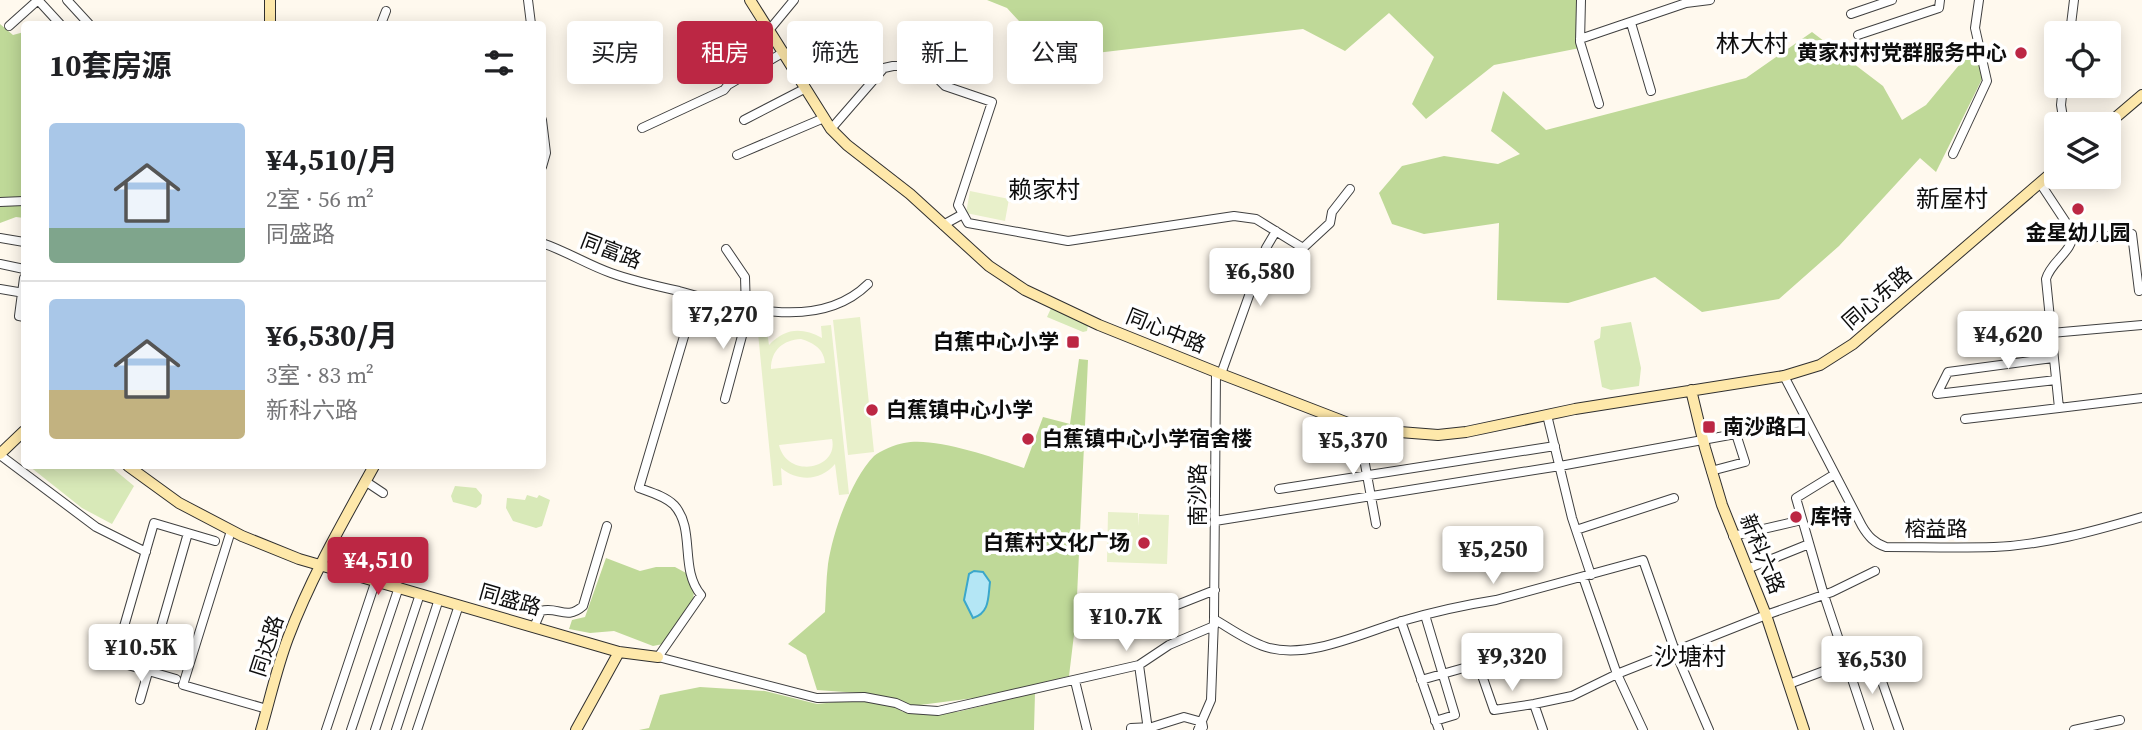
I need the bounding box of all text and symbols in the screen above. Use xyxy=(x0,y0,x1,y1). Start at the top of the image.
chip: 买房 xyxy=(567,21,663,84)
chip: 租房 xyxy=(677,21,773,84)
chip: 筛选 xyxy=(787,21,883,84)
chip: 新上 xyxy=(897,21,993,84)
chip: 公寓 xyxy=(1007,21,1103,84)
map controls xyxy=(2044,21,2121,189)
button: locate xyxy=(2044,21,2121,98)
district label: 林大村 xyxy=(1716,27,1788,60)
place label: 黄家村村党群服务中心 xyxy=(1797,38,2007,67)
icon: filters xyxy=(480,44,518,82)
text: 10套房源 xyxy=(49,45,172,86)
marker: 黄家村村党群服务中心 xyxy=(2013,45,2029,61)
button: layers xyxy=(2044,112,2121,189)
text: ¥4,510/月 xyxy=(266,139,398,180)
icon: home xyxy=(105,151,189,235)
district label: 赖家村 xyxy=(1008,173,1080,206)
district label: 新屋村 xyxy=(1916,182,1988,215)
text: 2室 · 56 m² xyxy=(266,183,374,215)
marker: 金星幼儿园 xyxy=(2070,201,2086,217)
text: 同盛路 xyxy=(266,218,335,250)
place label: 金星幼儿园 xyxy=(2026,218,2131,247)
street label: 同富路 xyxy=(577,226,646,275)
pin: ¥6,580 xyxy=(1203,248,1317,308)
text: ¥6,580 xyxy=(1225,255,1295,287)
street label: 同心东路 xyxy=(1835,259,1918,336)
pin: ¥7,270 xyxy=(666,292,780,351)
text: ¥7,270 xyxy=(688,298,758,330)
street label: 同心中路 xyxy=(1122,301,1211,360)
pin: ¥4,620 xyxy=(1951,312,2065,371)
text: ¥6,530/月 xyxy=(266,315,398,356)
text: ¥4,620 xyxy=(1973,318,2043,350)
icon: home xyxy=(105,327,189,411)
place label: 白蕉中心小学 xyxy=(933,327,1059,356)
marker: 白蕉中心小学 xyxy=(1065,334,1081,350)
text: 3室 · 83 m² xyxy=(266,359,374,391)
text: 新科六路 xyxy=(266,394,358,426)
place label: 白蕉镇中心小学 xyxy=(886,395,1033,424)
marker: 白蕉镇中心小学 xyxy=(864,402,880,418)
place label: 南沙路口 xyxy=(1723,412,1807,441)
pin: ¥5,370 xyxy=(1296,418,1410,477)
marker: 南沙路口 xyxy=(1701,419,1717,435)
place label: 白蕉镇中心小学宿舍楼 xyxy=(1042,424,1252,453)
text: ¥5,370 xyxy=(1318,424,1388,456)
marker: 白蕉镇中心小学宿舍楼 xyxy=(1020,431,1036,447)
street label: 南沙路 xyxy=(1183,464,1212,527)
place label: 库特 xyxy=(1810,502,1852,531)
street label: 新科六路 xyxy=(1733,509,1792,598)
marker: 库特 xyxy=(1788,509,1804,525)
street label: 榕益路 xyxy=(1905,514,1968,543)
pin: ¥5,250 xyxy=(1436,526,1550,586)
place label: 白蕉村文化广场 xyxy=(983,528,1130,557)
text: ¥5,250 xyxy=(1458,533,1528,565)
marker: 白蕉村文化广场 xyxy=(1136,535,1152,551)
pin: ¥4,510 xyxy=(321,538,435,597)
text: ¥4,510 xyxy=(343,544,413,576)
street label: 同盛路 xyxy=(476,577,544,622)
pin: ¥10.7K xyxy=(1069,594,1183,653)
text: ¥10.7K xyxy=(1090,600,1162,632)
street label: 同达路 xyxy=(243,611,290,680)
pin: ¥10.5K xyxy=(84,624,198,684)
text: ¥10.5K xyxy=(105,631,177,663)
pin: ¥9,320 xyxy=(1455,634,1569,693)
pin: ¥6,530 xyxy=(1815,636,1929,696)
text: ¥9,320 xyxy=(1477,640,1547,672)
district label: 沙塘村 xyxy=(1654,640,1726,673)
text: ¥6,530 xyxy=(1837,643,1907,675)

